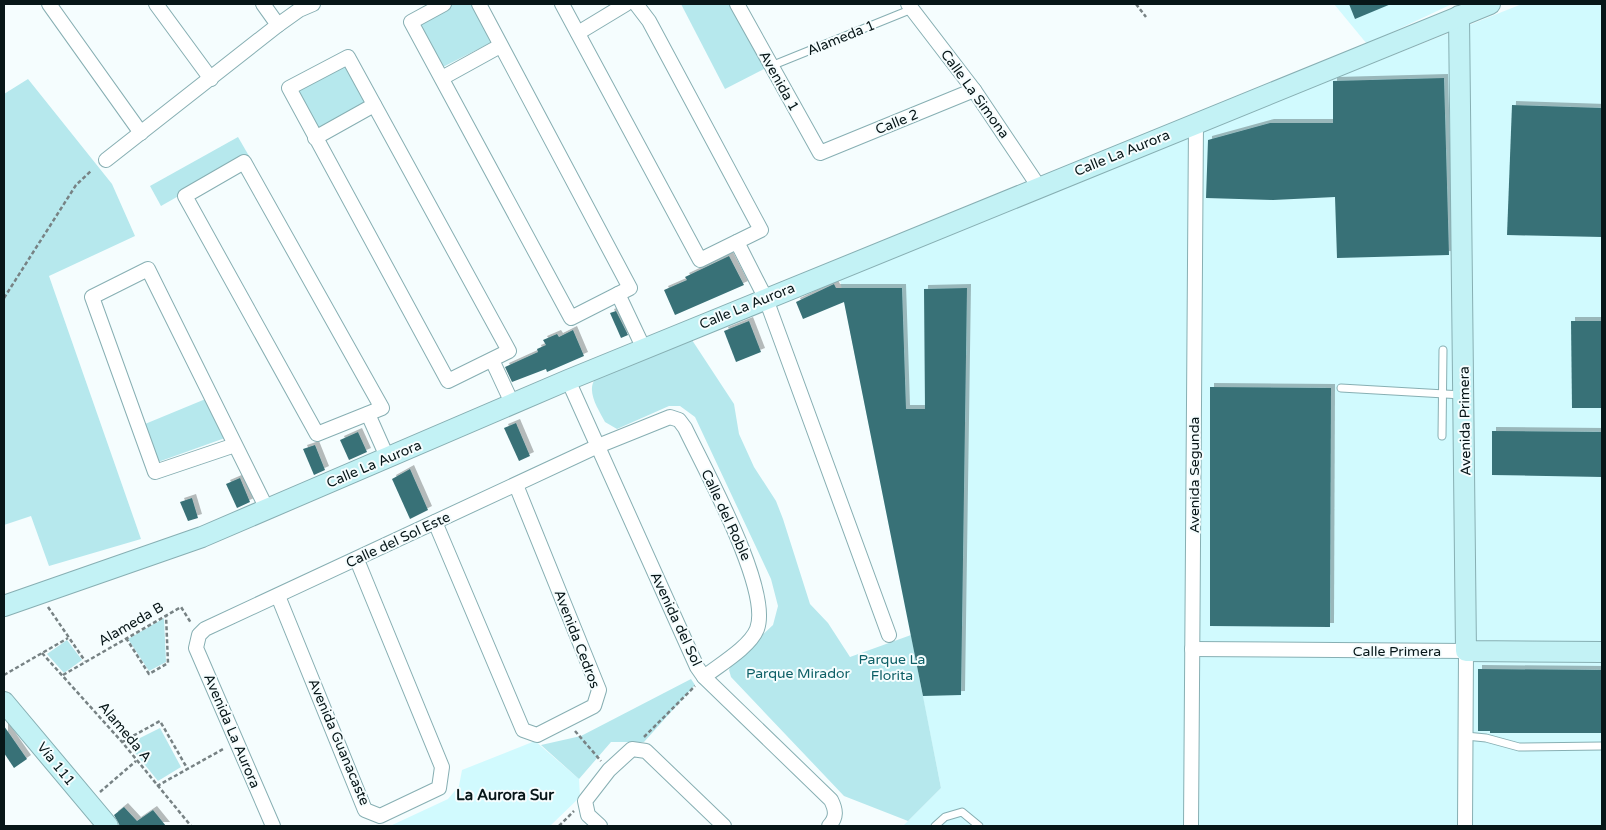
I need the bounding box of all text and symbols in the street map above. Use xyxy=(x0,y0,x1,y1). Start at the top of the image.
street label: Alameda 1 xyxy=(805,17,877,59)
street label: Calle La Simona xyxy=(937,46,1013,142)
street label: Avenida 1 xyxy=(755,48,803,114)
street label: Calle 2 xyxy=(873,106,921,138)
street label: Calle La Aurora xyxy=(1072,126,1172,180)
street label: Calle La Aurora xyxy=(697,279,797,333)
street label: Avenida Primera xyxy=(1456,366,1474,476)
street label: Avenida Segunda xyxy=(1186,417,1203,533)
street label: Calle La Aurora xyxy=(324,436,424,492)
street label: Calle del Roble xyxy=(697,467,755,563)
street label: Calle del Sol Este xyxy=(343,508,453,572)
street label: Avenida del Sol xyxy=(647,569,705,669)
street label: Avenida Cedros xyxy=(550,587,604,691)
street label: Alameda B xyxy=(95,599,167,649)
street label: Calle Primera xyxy=(1353,643,1441,660)
park label: Parque La Florita xyxy=(859,651,925,684)
park label: Parque Mirador xyxy=(746,665,851,682)
street label: Avenida La Aurora xyxy=(200,671,264,791)
street label: Avenida Guanacaste xyxy=(305,676,373,808)
street label: Alameda A xyxy=(95,698,155,766)
street label: Vía 111 xyxy=(33,739,79,789)
district label: La Aurora Sur xyxy=(456,786,554,804)

